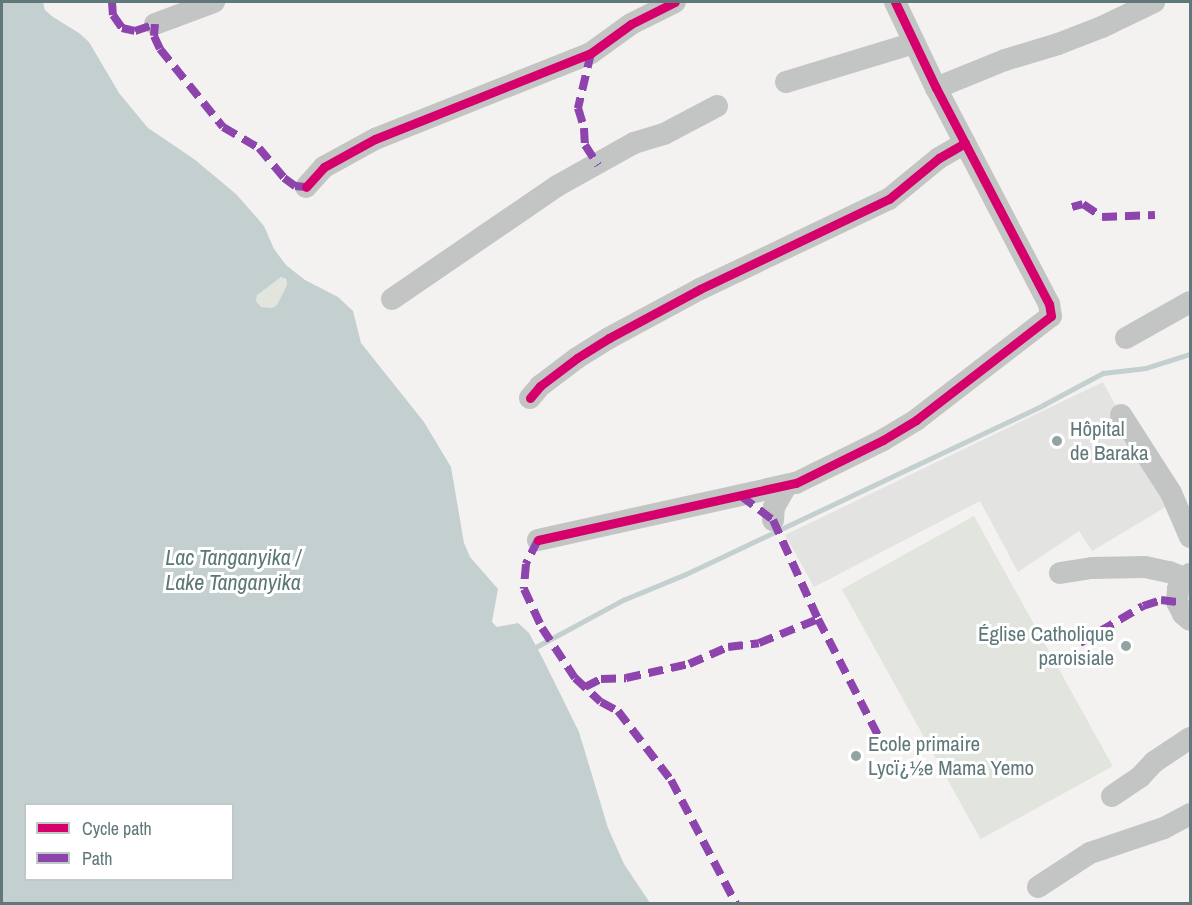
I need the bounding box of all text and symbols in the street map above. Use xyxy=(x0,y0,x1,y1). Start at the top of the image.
place label: Hôpital de Baraka xyxy=(1070,416,1148,466)
marker: Hôpital de Baraka xyxy=(1048,432,1066,450)
water label: Lac Tanganyika / Lake Tanganyika xyxy=(165,544,301,596)
place label: Église Catholique paroisiale xyxy=(978,621,1114,671)
marker: Église Catholique paroisiale xyxy=(1119,639,1133,653)
place label: Ecole primaire Lycï¿½e Mama Yemo xyxy=(868,731,1034,781)
marker: Ecole primaire Lycï¿½e Mama Yemo xyxy=(849,749,863,763)
legend xyxy=(24,803,234,881)
text: Cycle path xyxy=(82,816,152,841)
text: Path xyxy=(82,846,112,871)

